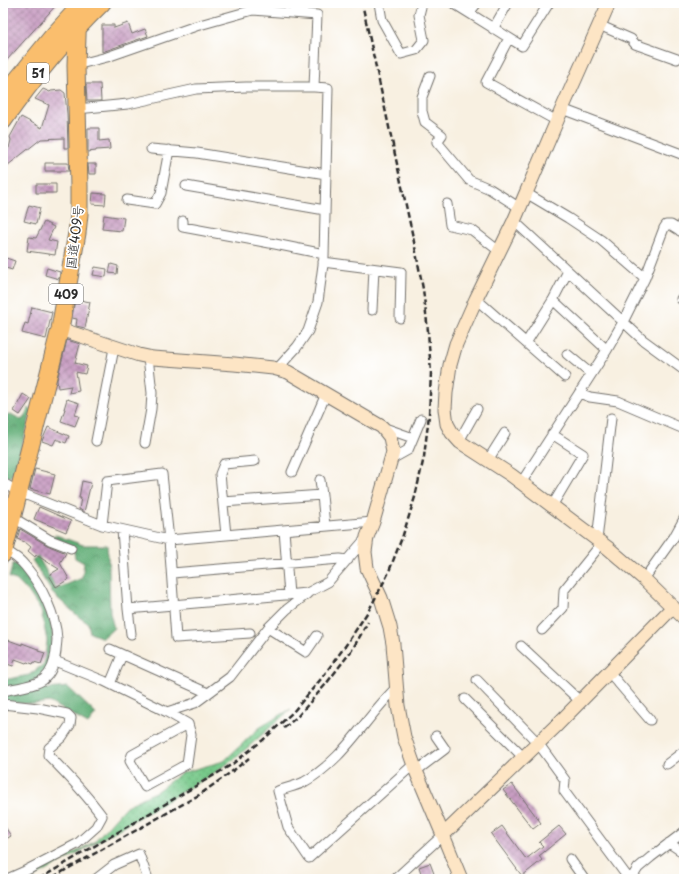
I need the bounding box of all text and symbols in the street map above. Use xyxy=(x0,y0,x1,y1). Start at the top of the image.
road number: 51 xyxy=(27,63,49,83)
street label: 国道409号 xyxy=(61,204,87,270)
road number: 409 xyxy=(49,284,83,304)

